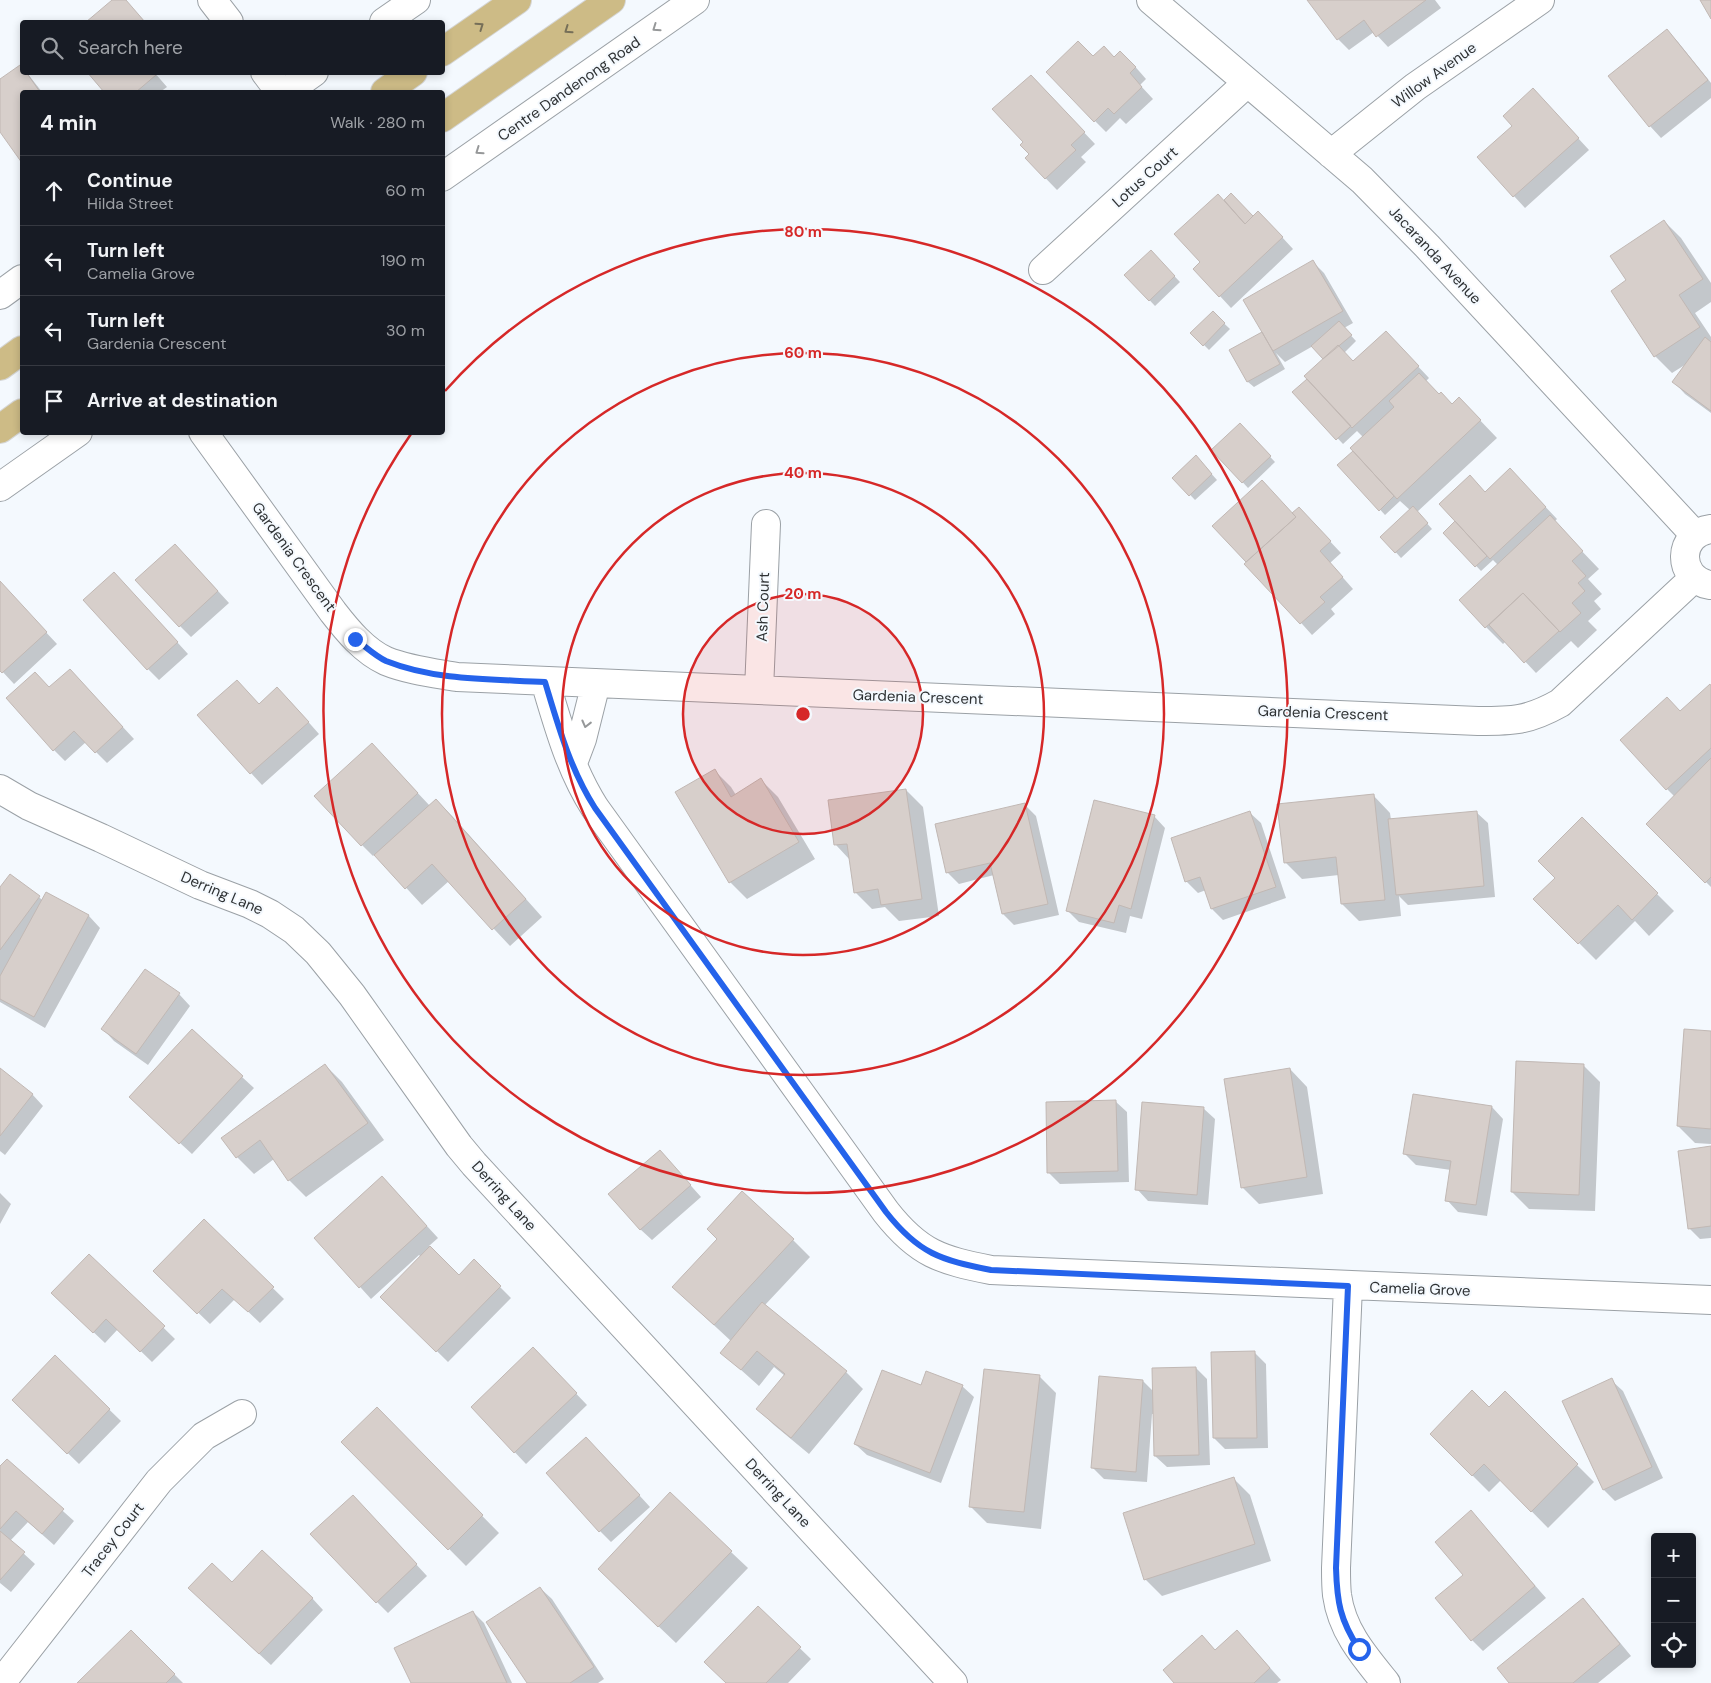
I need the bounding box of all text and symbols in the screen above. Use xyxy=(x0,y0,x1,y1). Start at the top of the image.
search box xyxy=(20,20,445,75)
one-way arrow xyxy=(652,22,661,31)
one-way arrow xyxy=(474,23,484,32)
one-way arrow xyxy=(564,24,574,33)
street label: Centre Dandenong Road xyxy=(494,32,644,146)
icon: search xyxy=(38,34,66,62)
text: Search here xyxy=(78,35,183,60)
street label: Willow Avenue xyxy=(1388,38,1480,112)
text: 4 min xyxy=(40,109,97,137)
text: Walk · 280 m xyxy=(330,112,425,133)
street label: Lotus Court xyxy=(1108,142,1182,212)
one-way arrow xyxy=(476,145,485,154)
text: Continue xyxy=(87,168,173,193)
icon: ahead xyxy=(40,177,68,205)
text: 60 m xyxy=(385,180,425,201)
text: Hilda Street xyxy=(87,193,174,214)
street label: Jacaranda Avenue xyxy=(1384,202,1486,308)
text: 80 m xyxy=(784,222,822,242)
text: Turn left xyxy=(87,238,165,263)
icon: left xyxy=(40,247,68,275)
text: 190 m xyxy=(381,250,425,271)
text: Camelia Grove xyxy=(87,263,195,284)
text: Turn left xyxy=(87,308,165,333)
icon: left xyxy=(40,317,68,345)
text: 30 m xyxy=(386,320,425,341)
text: Gardenia Crescent xyxy=(87,333,226,354)
text: 60 m xyxy=(784,343,822,363)
icon: arrive xyxy=(40,387,68,415)
text: Arrive at destination xyxy=(87,388,278,413)
text: 40 m xyxy=(784,463,822,483)
street label: Gardenia Crescent xyxy=(247,498,341,616)
street label: Ash Court xyxy=(752,572,774,642)
text: 20 m xyxy=(785,584,821,604)
route end xyxy=(344,628,367,651)
street label: Gardenia Crescent xyxy=(852,685,984,709)
street label: Gardenia Crescent xyxy=(1257,701,1389,725)
centre of rings xyxy=(794,705,812,723)
one-way arrow xyxy=(581,719,592,728)
street label: Derring Lane xyxy=(178,867,266,919)
street label: Derring Lane xyxy=(467,1157,541,1235)
street label: Camelia Grove xyxy=(1369,1277,1471,1301)
street label: Derring Lane xyxy=(741,1454,815,1532)
street label: Tracey Court xyxy=(77,1498,149,1582)
map controls xyxy=(1651,1533,1696,1668)
button: + xyxy=(1651,1533,1696,1578)
button: − xyxy=(1651,1578,1696,1623)
button: locate xyxy=(1651,1623,1696,1668)
route start xyxy=(1348,1638,1371,1661)

